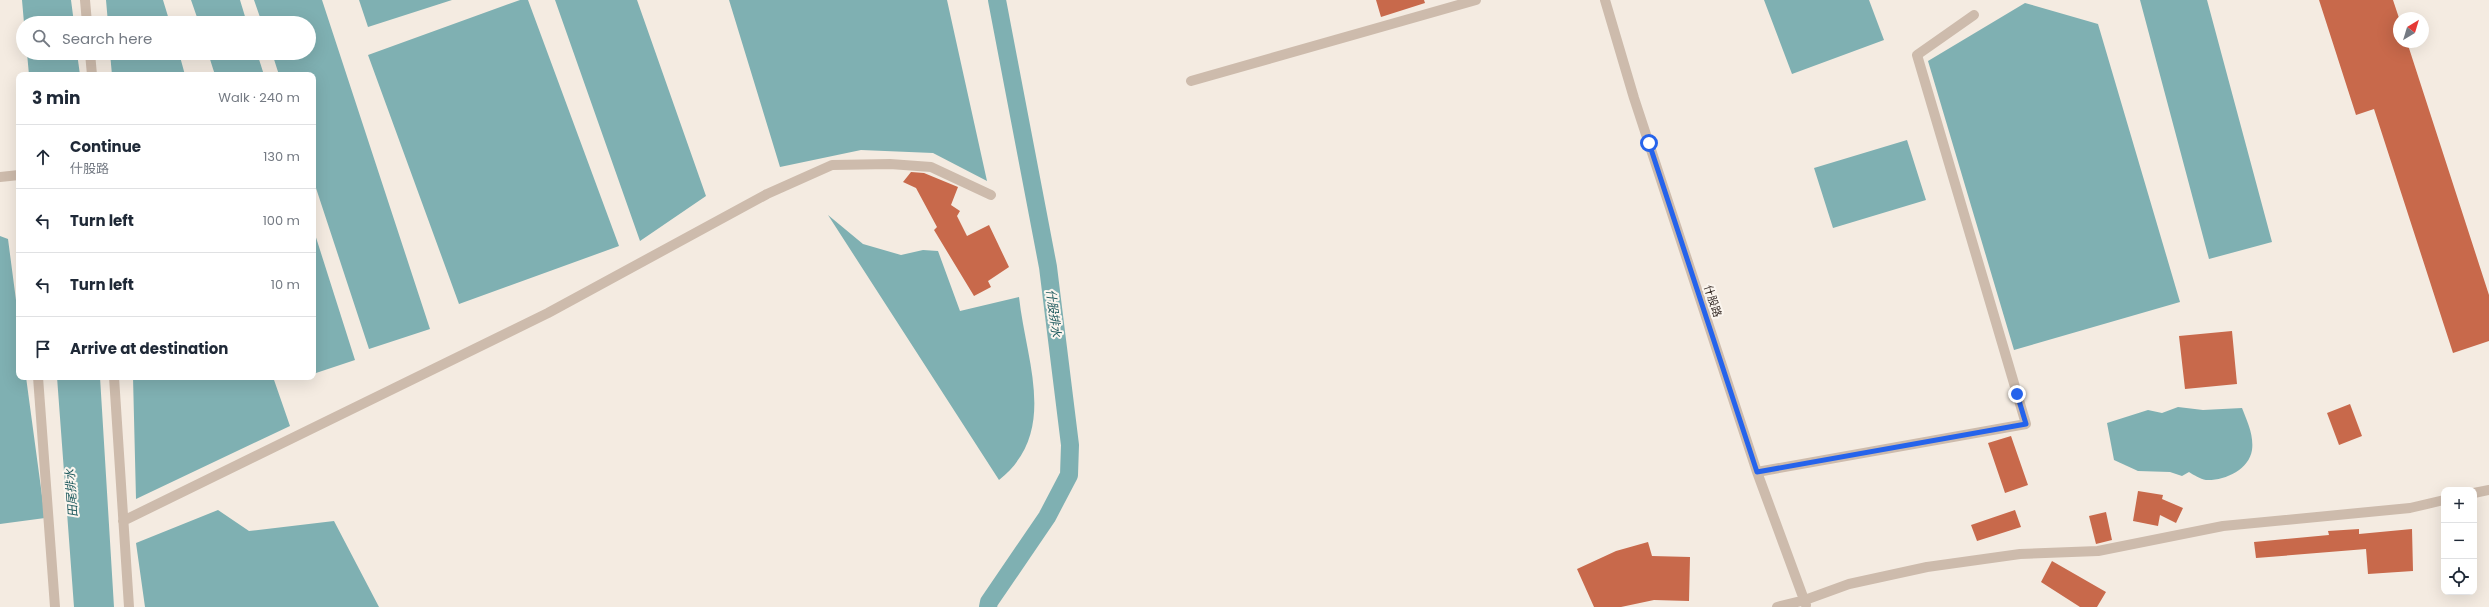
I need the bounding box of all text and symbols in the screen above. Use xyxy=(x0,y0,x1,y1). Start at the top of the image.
north arrow xyxy=(2393,12,2429,48)
search box xyxy=(16,16,316,60)
icon: search xyxy=(30,27,52,49)
text: Search here xyxy=(62,28,152,49)
text: 3 min xyxy=(32,86,80,110)
text: Walk · 240 m xyxy=(218,88,300,107)
route start xyxy=(1640,134,1658,152)
text: Continue xyxy=(70,136,141,157)
icon: ahead xyxy=(32,146,54,168)
text: 130 m xyxy=(263,147,300,166)
text: 什股路 xyxy=(70,159,109,178)
icon: left xyxy=(32,210,54,232)
text: Turn left xyxy=(70,210,134,231)
text: 100 m xyxy=(263,211,300,230)
icon: left xyxy=(32,274,54,296)
text: Turn left xyxy=(70,274,134,295)
text: 10 m xyxy=(271,275,300,294)
street label: 什股路 xyxy=(1700,283,1726,319)
water label: 什股排水 xyxy=(1043,288,1065,339)
icon: arrive xyxy=(32,338,54,360)
text: Arrive at destination xyxy=(70,338,228,359)
route end xyxy=(2008,385,2026,403)
water label: 田尾排水 xyxy=(61,467,81,518)
map controls xyxy=(2441,487,2477,595)
button: + xyxy=(2441,487,2477,523)
button: − xyxy=(2441,523,2477,559)
button: locate xyxy=(2441,559,2477,595)

